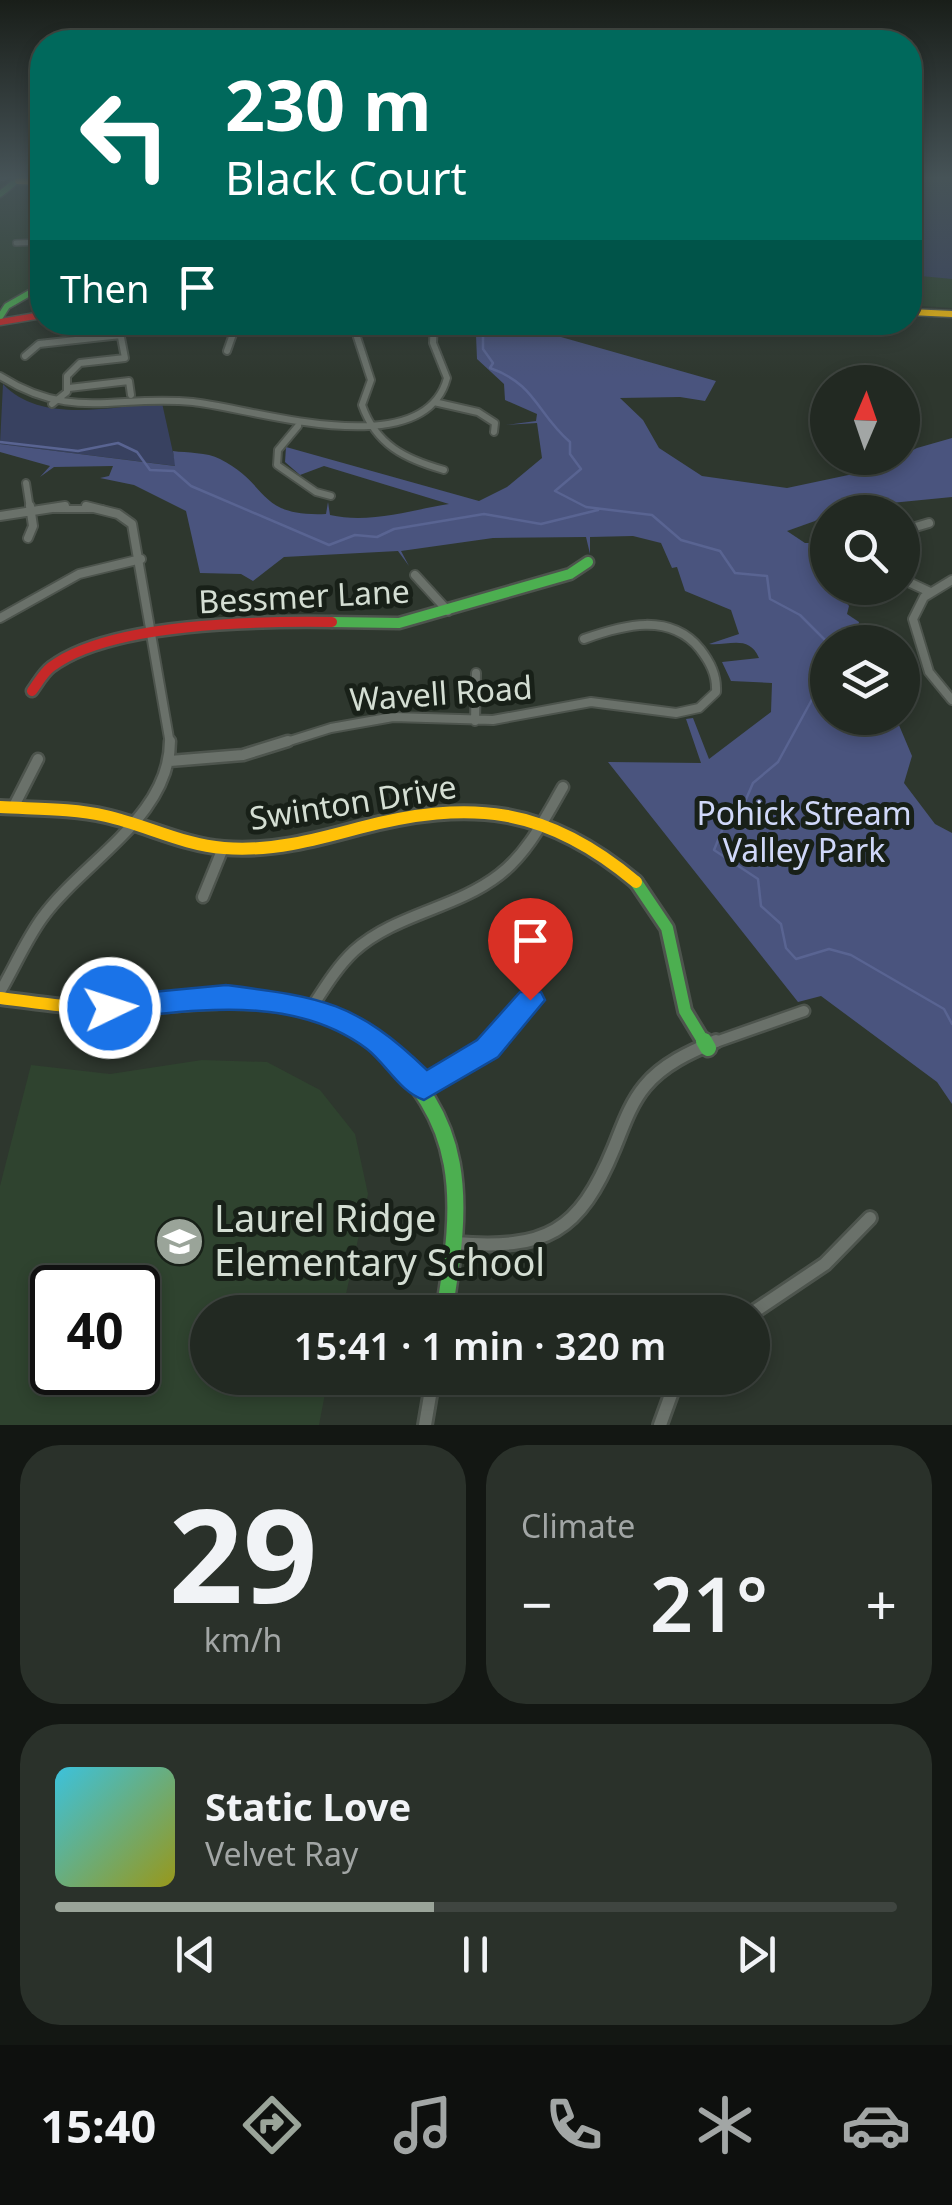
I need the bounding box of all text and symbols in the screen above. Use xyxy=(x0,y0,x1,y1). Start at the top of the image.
text: 230 m xyxy=(225,56,432,152)
icon: left xyxy=(60,70,190,200)
text: Black Court xyxy=(225,147,467,208)
icon: arrive xyxy=(170,260,225,315)
text: Then xyxy=(60,262,150,314)
north arrow xyxy=(810,365,920,475)
map controls xyxy=(810,365,920,735)
button: search xyxy=(810,495,920,605)
street label: Bessmer Lane xyxy=(197,568,411,623)
button: layers xyxy=(810,625,920,735)
street label: Wavell Road xyxy=(348,665,534,720)
street label: Swinton Drive xyxy=(246,764,459,839)
park label: Pohick Stream Valley Park xyxy=(696,791,912,871)
pin xyxy=(488,898,573,1001)
icon: arrive xyxy=(503,913,558,968)
position arrow xyxy=(58,956,162,1060)
place label: Laurel Ridge Elementary School xyxy=(214,1191,545,1287)
school or university icon: Laurel Ridge Elementary School xyxy=(153,1215,205,1267)
speed limit sign: 40 xyxy=(30,1265,160,1395)
text: 15:41 · 1 min · 320 m xyxy=(294,1319,666,1371)
text: 29 xyxy=(169,1464,317,1641)
text: Climate xyxy=(521,1504,635,1547)
text: 21° xyxy=(650,1552,768,1654)
text: − xyxy=(521,1566,552,1641)
text: + xyxy=(866,1566,897,1641)
text: km/h xyxy=(204,1618,282,1661)
text: Static Love xyxy=(205,1780,411,1832)
text: Velvet Ray xyxy=(205,1832,358,1875)
icon: previous xyxy=(168,1927,223,1982)
icon: pause xyxy=(448,1927,503,1982)
icon: next xyxy=(729,1927,784,1982)
icon: directions xyxy=(237,2090,307,2160)
icon: music xyxy=(388,2090,458,2160)
icon: phone xyxy=(539,2090,609,2160)
icon: climate xyxy=(690,2090,760,2160)
icon: car xyxy=(841,2090,911,2160)
text: 15:40 xyxy=(41,2095,156,2156)

